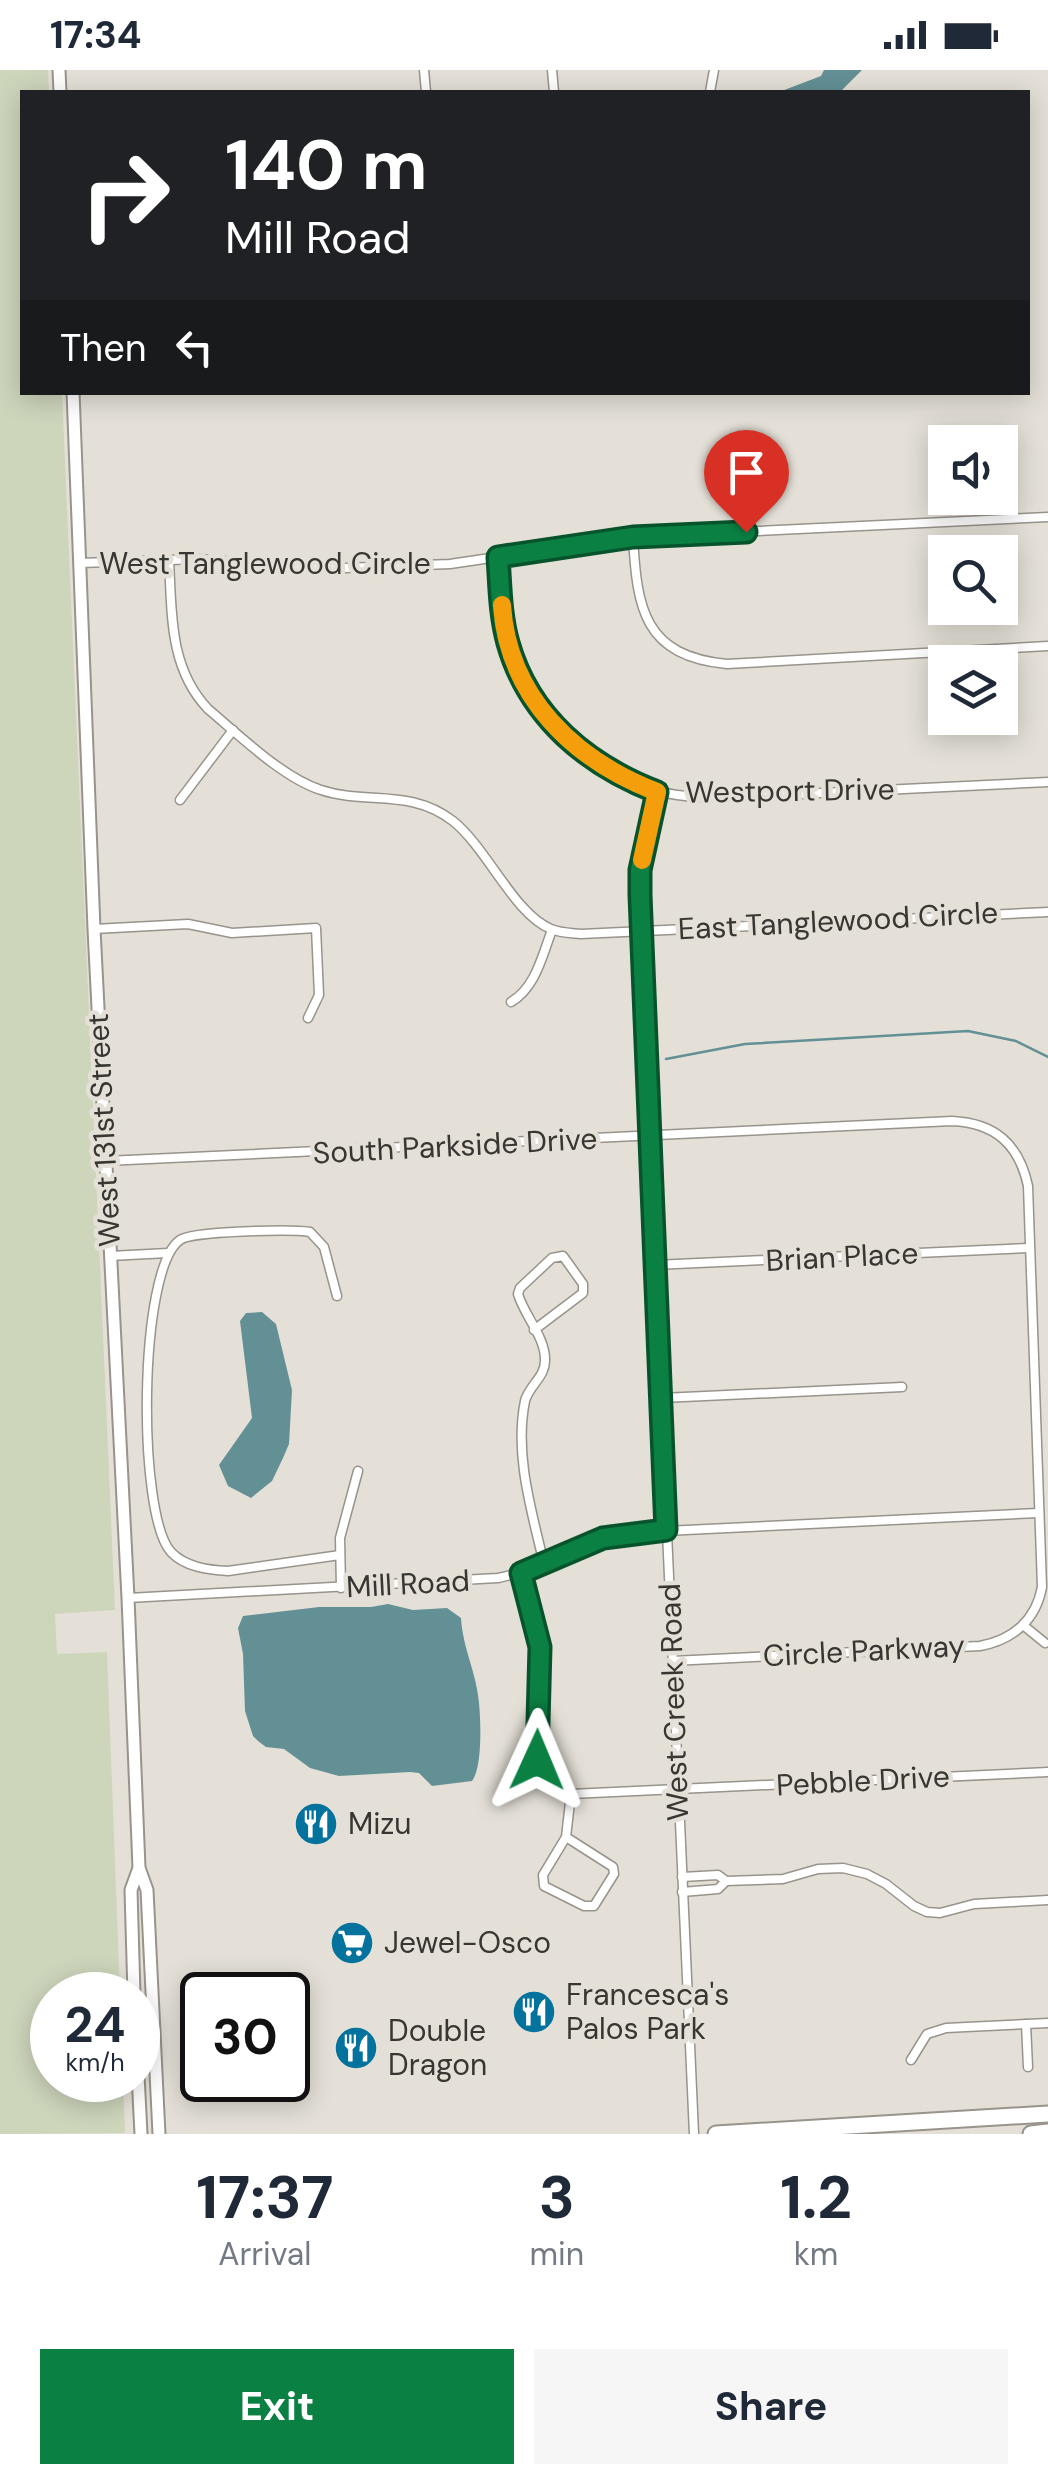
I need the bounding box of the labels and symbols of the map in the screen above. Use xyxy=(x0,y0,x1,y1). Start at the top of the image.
pin xyxy=(704,430,789,533)
street label: West Tanglewood Circle xyxy=(99,544,431,583)
street label: Westport Drive xyxy=(685,769,895,812)
street label: East Tanglewood Circle xyxy=(677,893,999,948)
street label: West 131st Street xyxy=(78,1012,129,1248)
street label: South Parkside Drive xyxy=(312,1119,598,1172)
street label: Brian Place xyxy=(765,1233,919,1280)
street label: Mill Road xyxy=(345,1561,471,1606)
street label: West Creek Road xyxy=(650,1583,697,1822)
street label: Circle Parkway xyxy=(762,1626,966,1675)
position arrow xyxy=(485,1708,589,1812)
street label: Pebble Drive xyxy=(775,1756,951,1805)
restaurant icon: Mizu xyxy=(293,1801,339,1847)
place label: Mizu xyxy=(348,1804,411,1843)
supermarket icon: Jewel-Osco xyxy=(329,1920,375,1966)
place label: Jewel-Osco xyxy=(384,1923,551,1962)
speed limit sign: 30 xyxy=(180,1972,310,2102)
place label: Francesca's Palos Park xyxy=(566,1975,729,2048)
restaurant icon: Francesca's Palos Park xyxy=(511,1989,557,2035)
place label: Double Dragon xyxy=(388,2011,487,2084)
restaurant icon: Double Dragon xyxy=(333,2025,379,2071)

